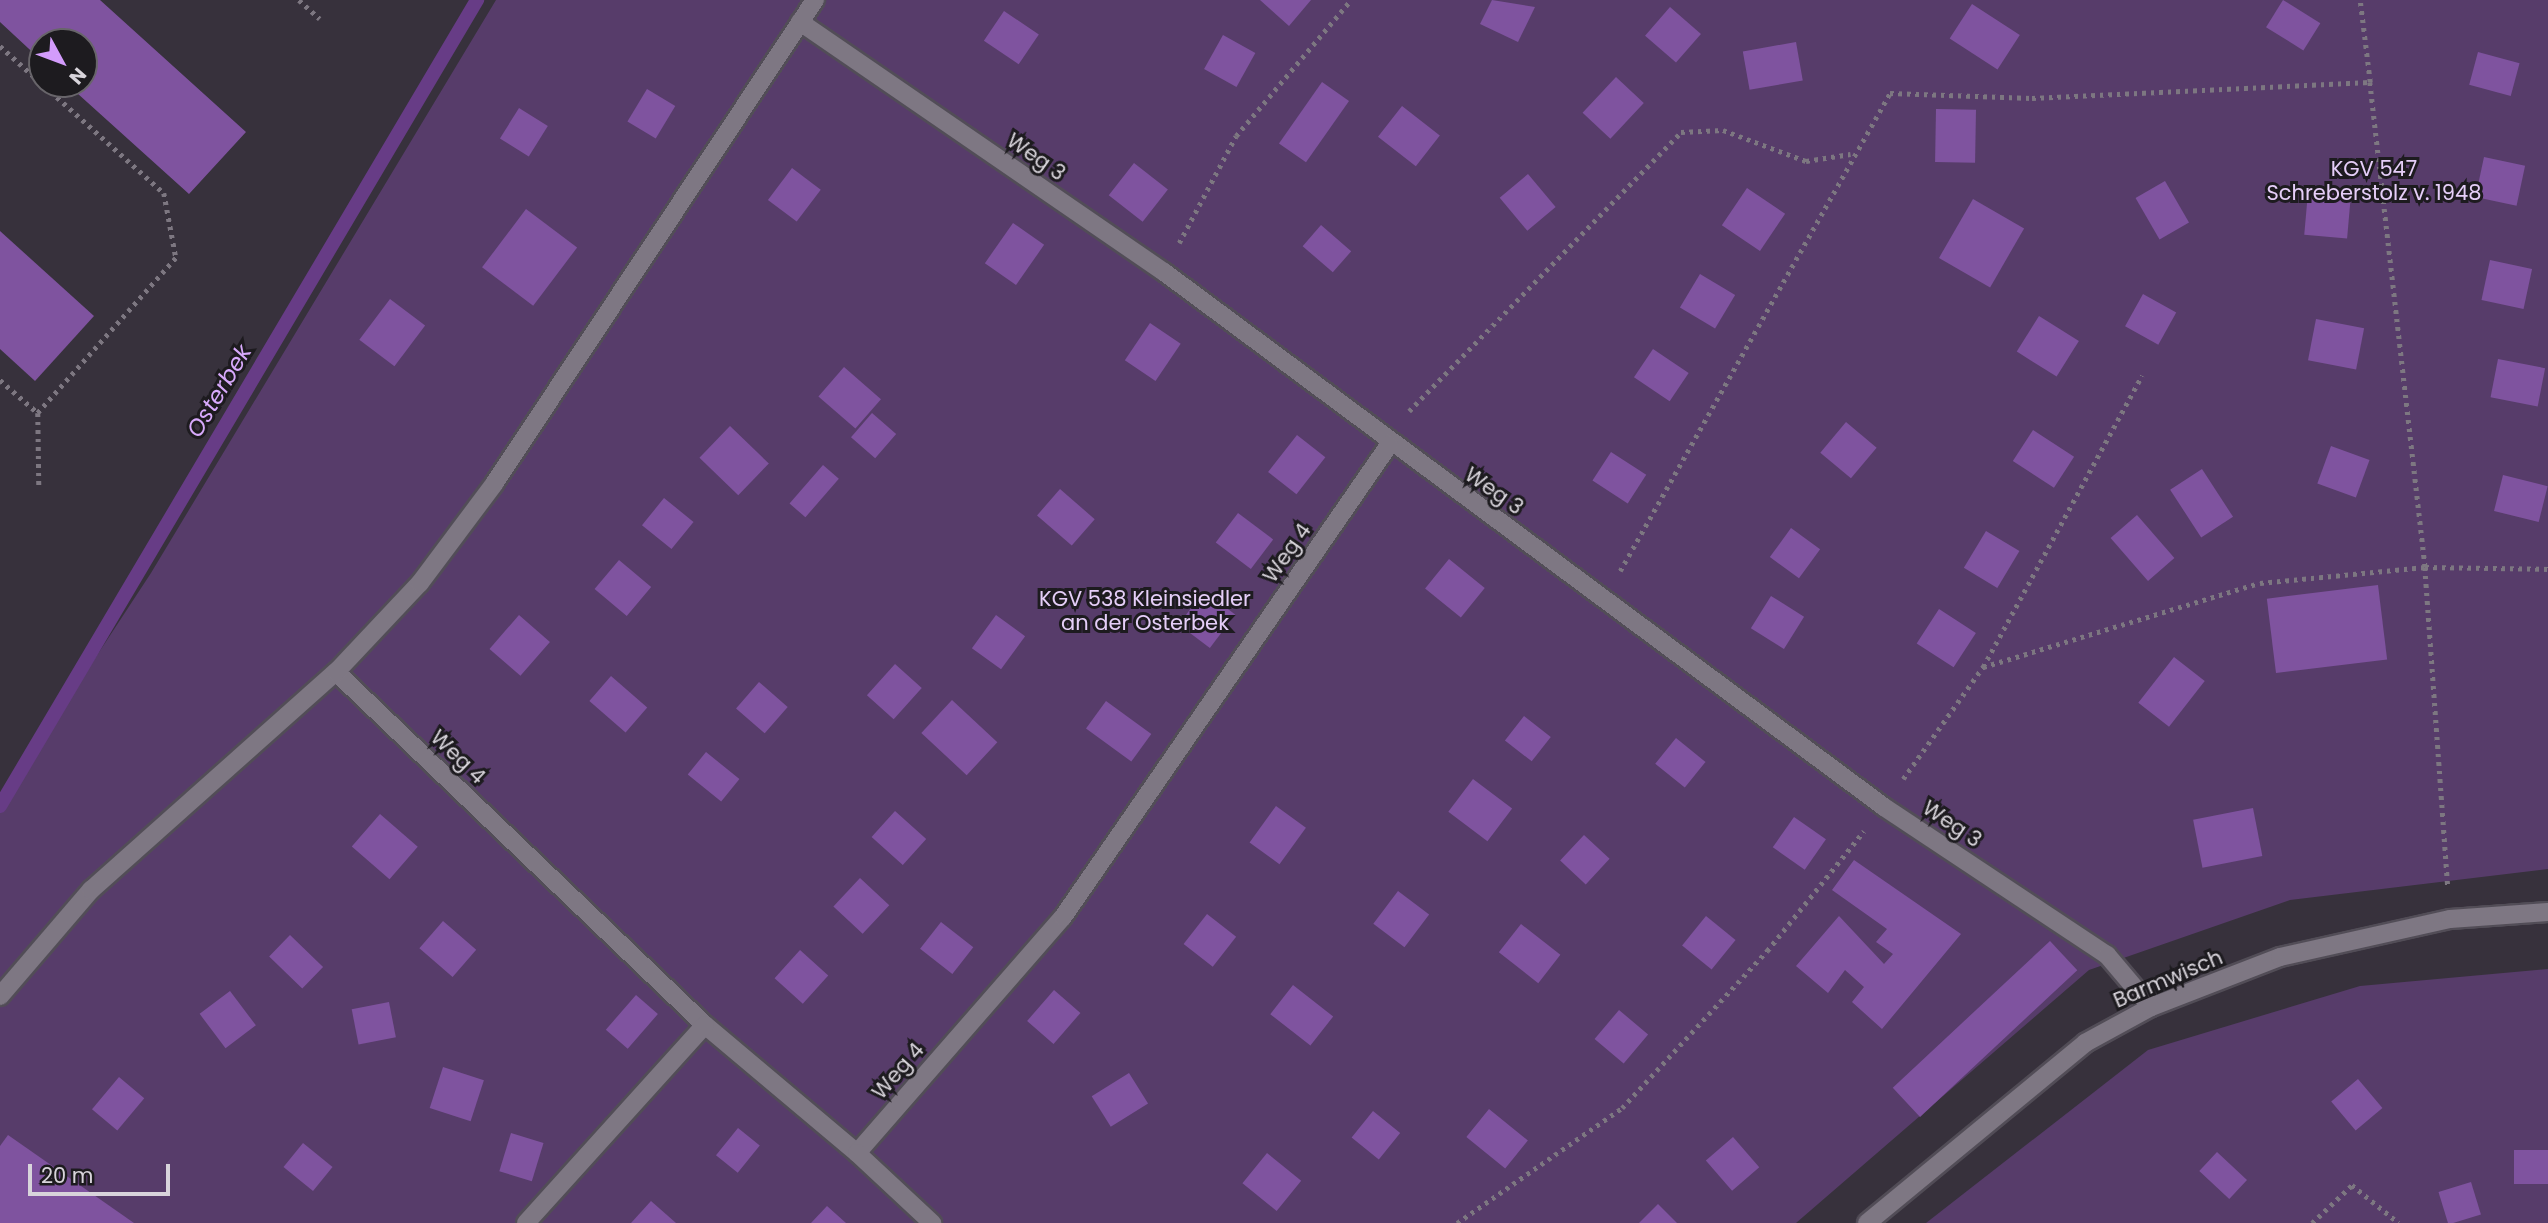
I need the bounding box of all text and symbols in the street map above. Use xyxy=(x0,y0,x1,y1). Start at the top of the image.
north arrow xyxy=(28,28,98,98)
text: N xyxy=(63,62,93,90)
street label: Weg 3 xyxy=(1002,128,1070,186)
park label: KGV 547 Schreberstolz v. 1948 xyxy=(2267,156,2481,206)
water label: Osterbek xyxy=(181,340,257,442)
street label: Weg 3 xyxy=(1460,462,1528,520)
street label: Weg 4 xyxy=(1258,519,1316,587)
park label: KGV 538 Kleinsiedler an der Osterbek xyxy=(1039,586,1251,636)
street label: Weg 4 xyxy=(425,725,491,789)
street label: Weg 3 xyxy=(1918,795,1986,853)
street label: Barmwisch xyxy=(2110,945,2226,1013)
street label: Weg 4 xyxy=(867,1038,929,1104)
scale bar xyxy=(32,1150,173,1194)
text: 20 m xyxy=(41,1161,94,1190)

